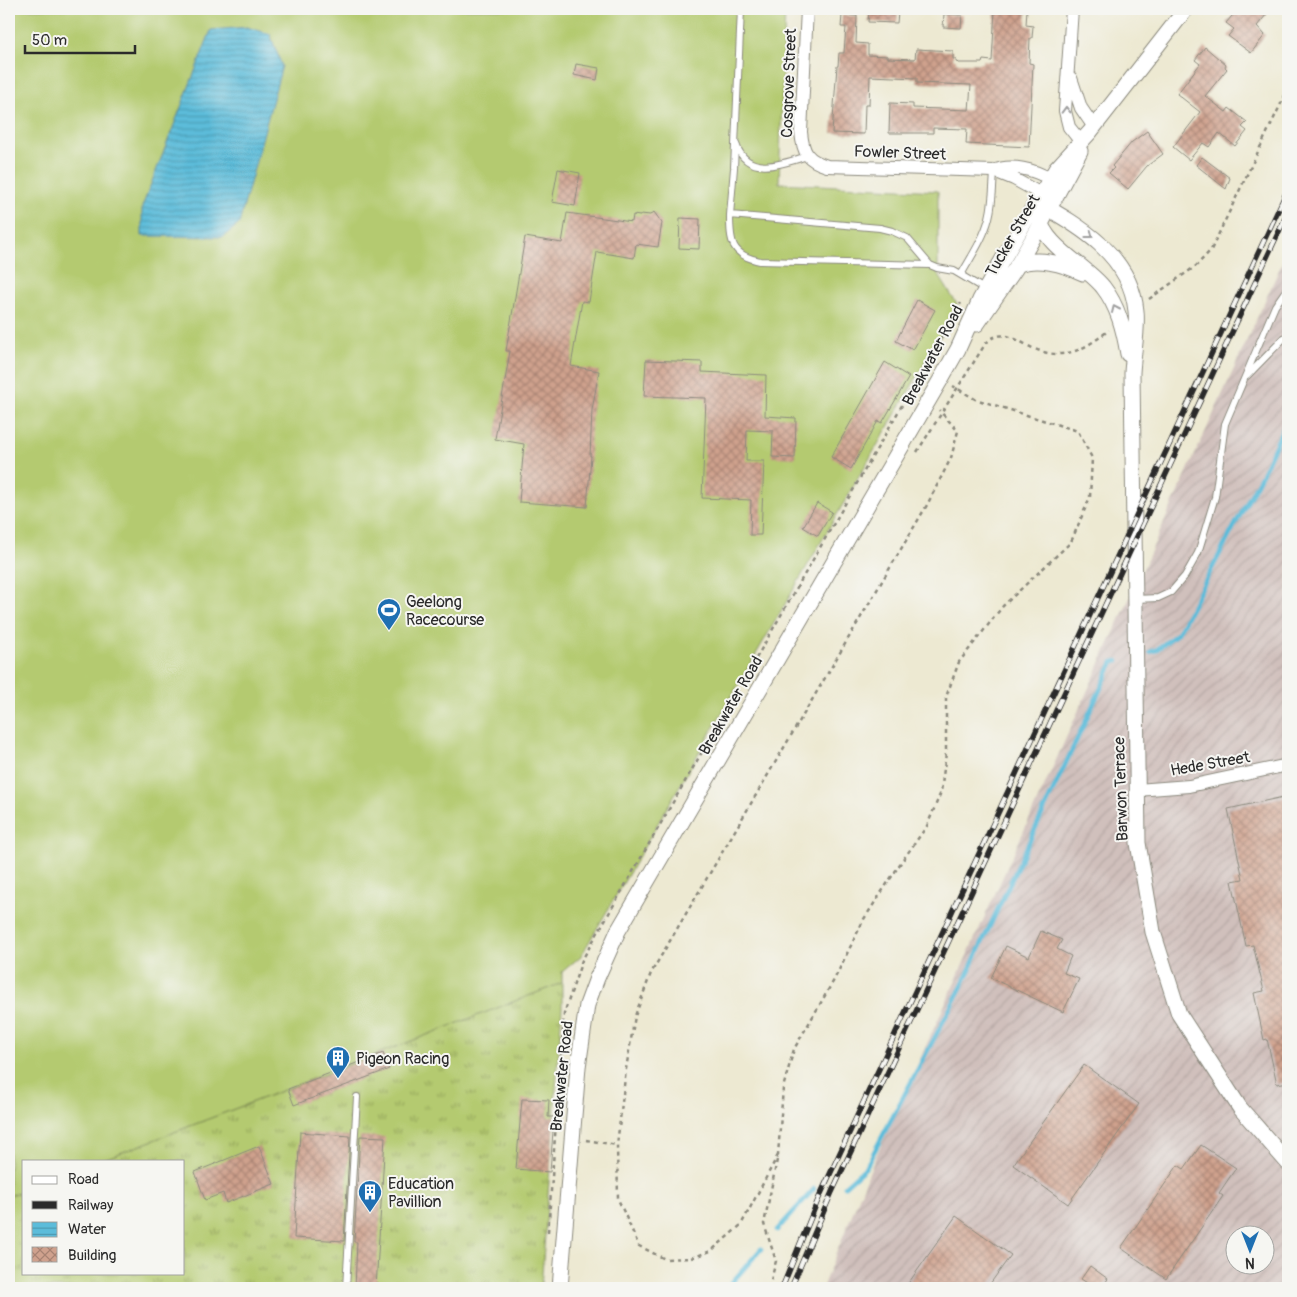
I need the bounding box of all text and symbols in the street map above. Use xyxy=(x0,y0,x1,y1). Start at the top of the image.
scale bar xyxy=(25,22,135,54)
street label: Cosgrove Street xyxy=(777,27,801,138)
text: 50 m xyxy=(32,31,67,50)
one-way arrow xyxy=(1061,106,1071,114)
street label: Fowler Street xyxy=(853,141,947,165)
street label: Tucker Street xyxy=(981,190,1045,280)
one-way arrow xyxy=(1084,229,1093,237)
street label: Breakwater Road xyxy=(898,302,968,409)
one-way arrow xyxy=(1111,305,1122,314)
place label: Geelong Racecourse xyxy=(406,592,484,630)
sports icon: Geelong Racecourse xyxy=(376,597,402,631)
street label: Breakwater Road xyxy=(694,652,767,759)
street label: Barwon Terrace xyxy=(1109,736,1133,842)
street label: Hede Street xyxy=(1169,747,1252,781)
street label: Breakwater Road xyxy=(546,1020,578,1132)
building icon: Pigeon Racing xyxy=(325,1045,351,1079)
place label: Pigeon Racing xyxy=(356,1049,449,1069)
legend xyxy=(22,1160,185,1274)
text: Road xyxy=(68,1170,99,1189)
place label: Education Pavillion xyxy=(388,1174,454,1212)
building icon: Education Pavillion xyxy=(357,1179,383,1213)
text: Railway xyxy=(68,1196,114,1215)
text: Water xyxy=(68,1220,107,1239)
north arrow xyxy=(1224,1224,1274,1274)
text: Building xyxy=(68,1246,116,1265)
text: N xyxy=(1245,1254,1255,1271)

